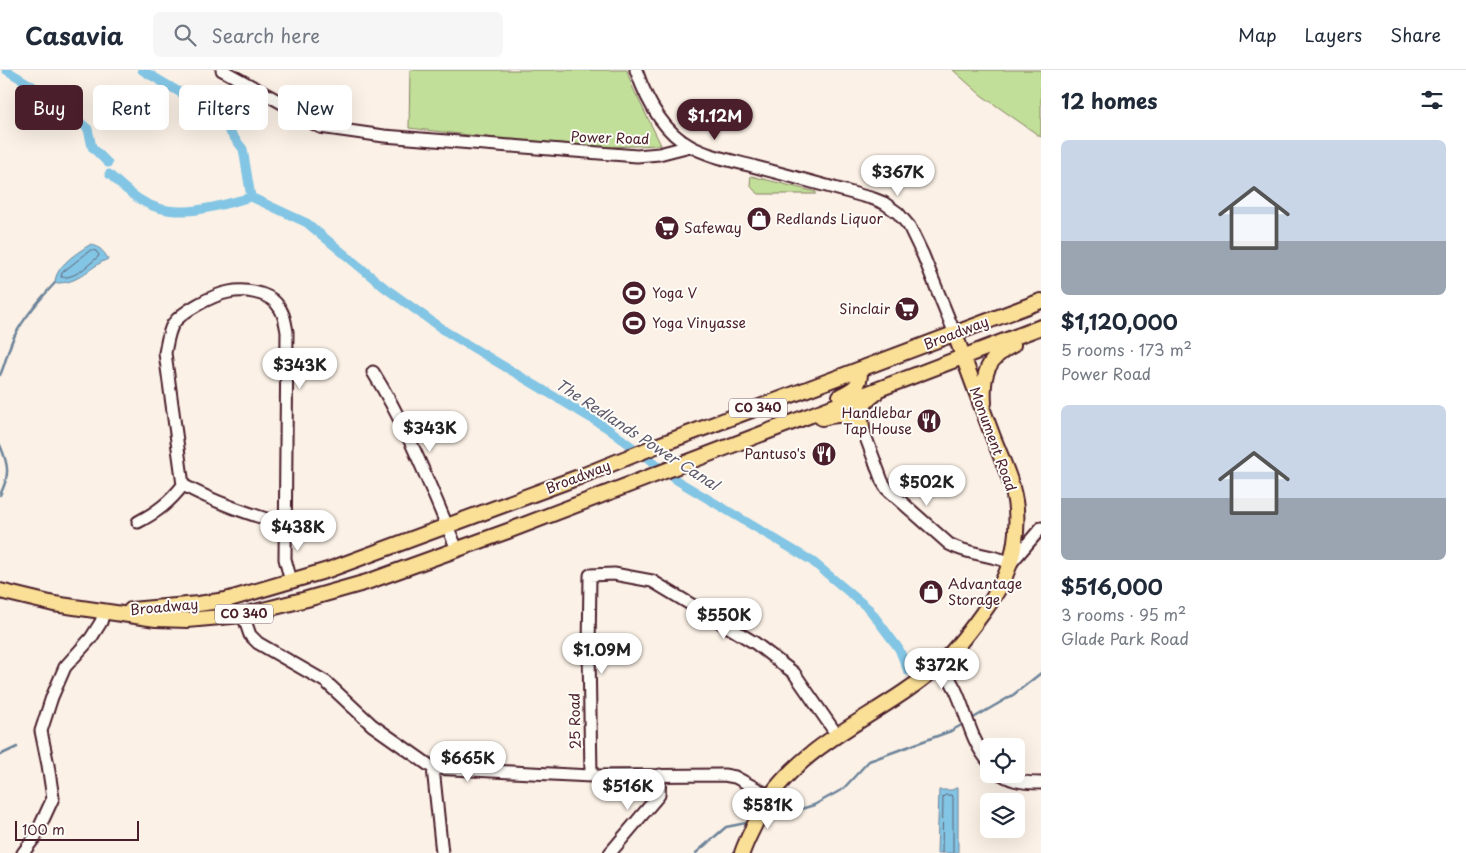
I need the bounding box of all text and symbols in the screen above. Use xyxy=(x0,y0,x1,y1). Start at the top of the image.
search box xyxy=(153,12,503,57)
text: Casavia xyxy=(25,17,123,53)
icon: search xyxy=(171,21,199,49)
text: Search here xyxy=(211,21,320,49)
text: Map xyxy=(1238,21,1277,48)
text: Layers xyxy=(1305,21,1362,48)
text: Share xyxy=(1390,21,1441,48)
text: 12 homes xyxy=(1061,84,1158,116)
chip: Buy xyxy=(15,85,83,130)
chip: Rent xyxy=(93,85,169,130)
chip: Filters xyxy=(179,85,268,130)
chip: New xyxy=(278,85,352,130)
icon: filters xyxy=(1418,86,1446,114)
pin: $1.12M xyxy=(674,98,756,141)
text: $1.12M xyxy=(688,103,742,127)
street label: Power Road xyxy=(570,126,650,149)
pin: $367K xyxy=(863,154,933,197)
text: $367K xyxy=(872,159,924,183)
icon: home xyxy=(1209,173,1299,263)
shop icon: Redlands Liquor xyxy=(746,206,772,232)
place label: Redlands Liquor xyxy=(776,208,883,229)
supermarket icon: Safeway xyxy=(654,215,680,241)
place label: Safeway xyxy=(684,217,742,238)
sports icon: Yoga V xyxy=(621,280,647,306)
place label: Yoga V xyxy=(652,282,697,303)
supermarket icon: Sinclair xyxy=(894,296,920,322)
place label: Sinclair xyxy=(839,298,891,319)
text: $1,120,000 xyxy=(1061,305,1178,337)
sports icon: Yoga Vinyasse xyxy=(621,310,647,336)
street label: Broadway xyxy=(920,310,991,355)
place label: Yoga Vinyasse xyxy=(652,312,746,333)
text: 5 rooms · 173 m² xyxy=(1061,337,1192,361)
pin: $343K xyxy=(265,348,335,390)
text: $343K xyxy=(273,352,327,376)
text: Power Road xyxy=(1061,361,1151,385)
water label: The Redlands Power Canal xyxy=(552,372,726,497)
street label: Monument Road xyxy=(965,383,1022,494)
road number: CO 340 xyxy=(729,398,787,418)
place label: Handlebar Tap House xyxy=(841,402,913,439)
restaurant icon: Handlebar Tap House xyxy=(916,408,942,434)
pin: $343K xyxy=(395,410,465,453)
text: $343K xyxy=(403,415,457,439)
icon: home xyxy=(1209,438,1299,528)
restaurant icon: Pantuso's xyxy=(811,441,837,467)
place label: Pantuso's xyxy=(745,443,806,464)
street label: Broadway xyxy=(542,454,613,499)
pin: $502K xyxy=(892,464,962,507)
text: $502K xyxy=(900,469,954,493)
pin: $438K xyxy=(263,510,333,552)
text: $438K xyxy=(271,514,325,538)
text: $516,000 xyxy=(1061,570,1163,602)
place label: Advantage Storage xyxy=(948,573,1022,610)
shop icon: Advantage Storage xyxy=(918,579,944,605)
street label: Broadway xyxy=(129,593,199,620)
pin: $550K xyxy=(689,598,759,640)
text: $550K xyxy=(697,602,751,626)
text: 3 rooms · 95 m² xyxy=(1061,602,1186,626)
road number: CO 340 xyxy=(215,604,273,624)
text: Glade Park Road xyxy=(1061,626,1189,650)
pin: $1.09M xyxy=(561,632,643,675)
text: $1.09M xyxy=(573,637,631,661)
pin: $372K xyxy=(907,648,977,690)
text: $372K xyxy=(915,652,969,676)
street label: 25 Road xyxy=(564,693,585,749)
map controls xyxy=(980,738,1025,838)
button: locate xyxy=(980,738,1025,783)
pin: $665K xyxy=(433,740,503,783)
text: $665K xyxy=(441,745,495,769)
pin: $516K xyxy=(593,768,663,811)
text: $516K xyxy=(602,773,654,797)
pin: $581K xyxy=(733,788,803,830)
text: $581K xyxy=(743,792,793,816)
button: layers xyxy=(980,793,1025,838)
scale bar xyxy=(15,818,139,841)
text: 100 m xyxy=(22,819,65,840)

